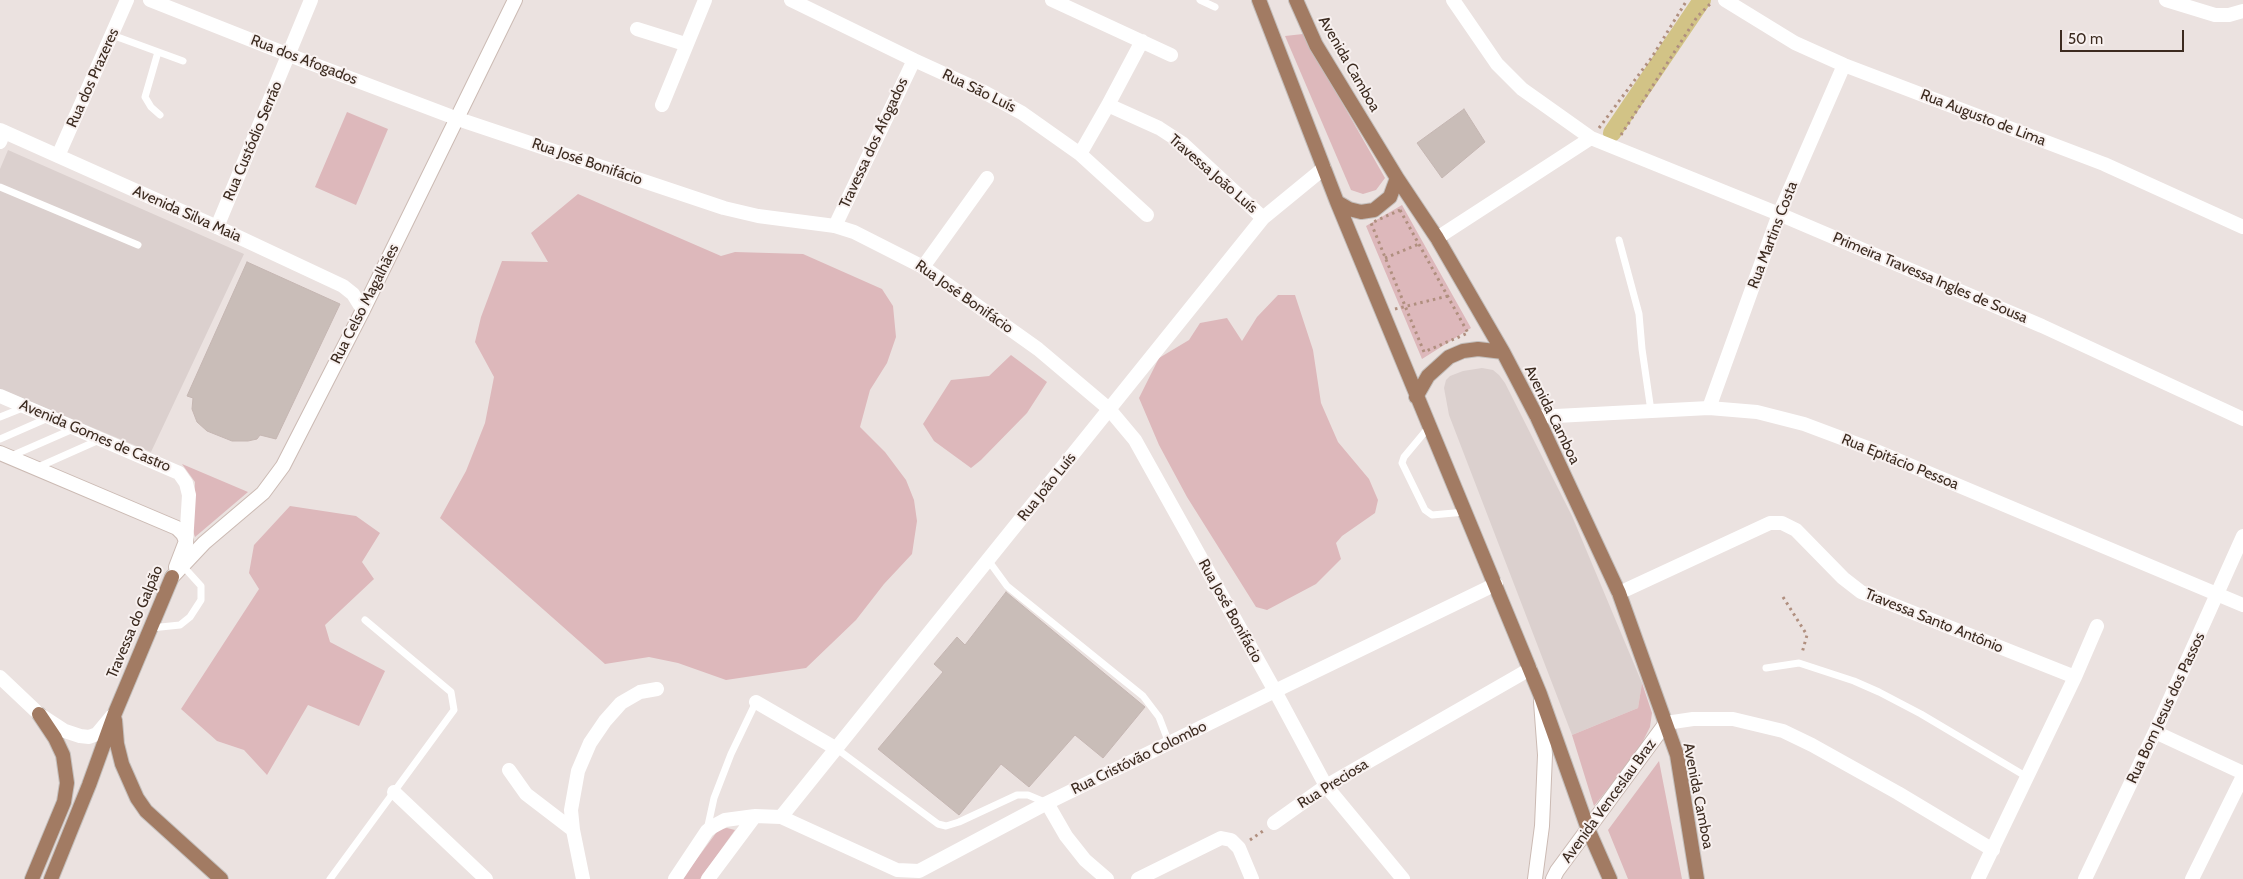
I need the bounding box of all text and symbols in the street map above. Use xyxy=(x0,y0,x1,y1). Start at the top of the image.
street label: Avenida Camboa xyxy=(1314,13,1384,115)
scale bar xyxy=(2063,20,2187,52)
street label: Rua dos Prazeres xyxy=(63,26,123,130)
text: 50 m xyxy=(2068,30,2103,48)
street label: Rua dos Afogados xyxy=(248,31,360,89)
street label: Rua São Luís xyxy=(939,65,1019,117)
street label: Travessa dos Afogados xyxy=(836,75,912,211)
street label: Rua Custódio Serrão xyxy=(220,79,286,203)
street label: Rua Augusto de Lima xyxy=(1918,86,2048,150)
street label: Travessa João Luís xyxy=(1165,131,1261,217)
street label: Rua José Bonifácio xyxy=(529,135,645,189)
street label: Rua Martins Costa xyxy=(1744,179,1802,291)
street label: Avenida Silva Maia xyxy=(130,182,244,246)
street label: Primeira Travessa Ingles de Sousa xyxy=(1830,229,2030,327)
street label: Rua Celso Magalhães xyxy=(327,241,403,367)
street label: Rua José Bonifácio xyxy=(912,256,1016,338)
street label: Avenida Camboa xyxy=(1520,363,1584,467)
street label: Avenida Gomes de Castro xyxy=(17,396,173,476)
street label: Rua Epitácio Pessoa xyxy=(1839,430,1961,494)
street label: Rua João Luís xyxy=(1014,449,1080,525)
street label: Rua José Bonifácio xyxy=(1194,556,1266,666)
street label: Travessa do Galpão xyxy=(103,563,167,681)
street label: Travessa Santo Antônio xyxy=(1862,585,2006,657)
street label: Rua Bom Jesus dos Passos xyxy=(2123,630,2209,786)
street label: Rua Cristóvão Colombo xyxy=(1068,717,1210,799)
street label: Avenida Venceslau Braz xyxy=(1558,736,1660,866)
street label: Avenida Camboa xyxy=(1679,742,1717,850)
street label: Rua Preciosa xyxy=(1294,755,1372,813)

